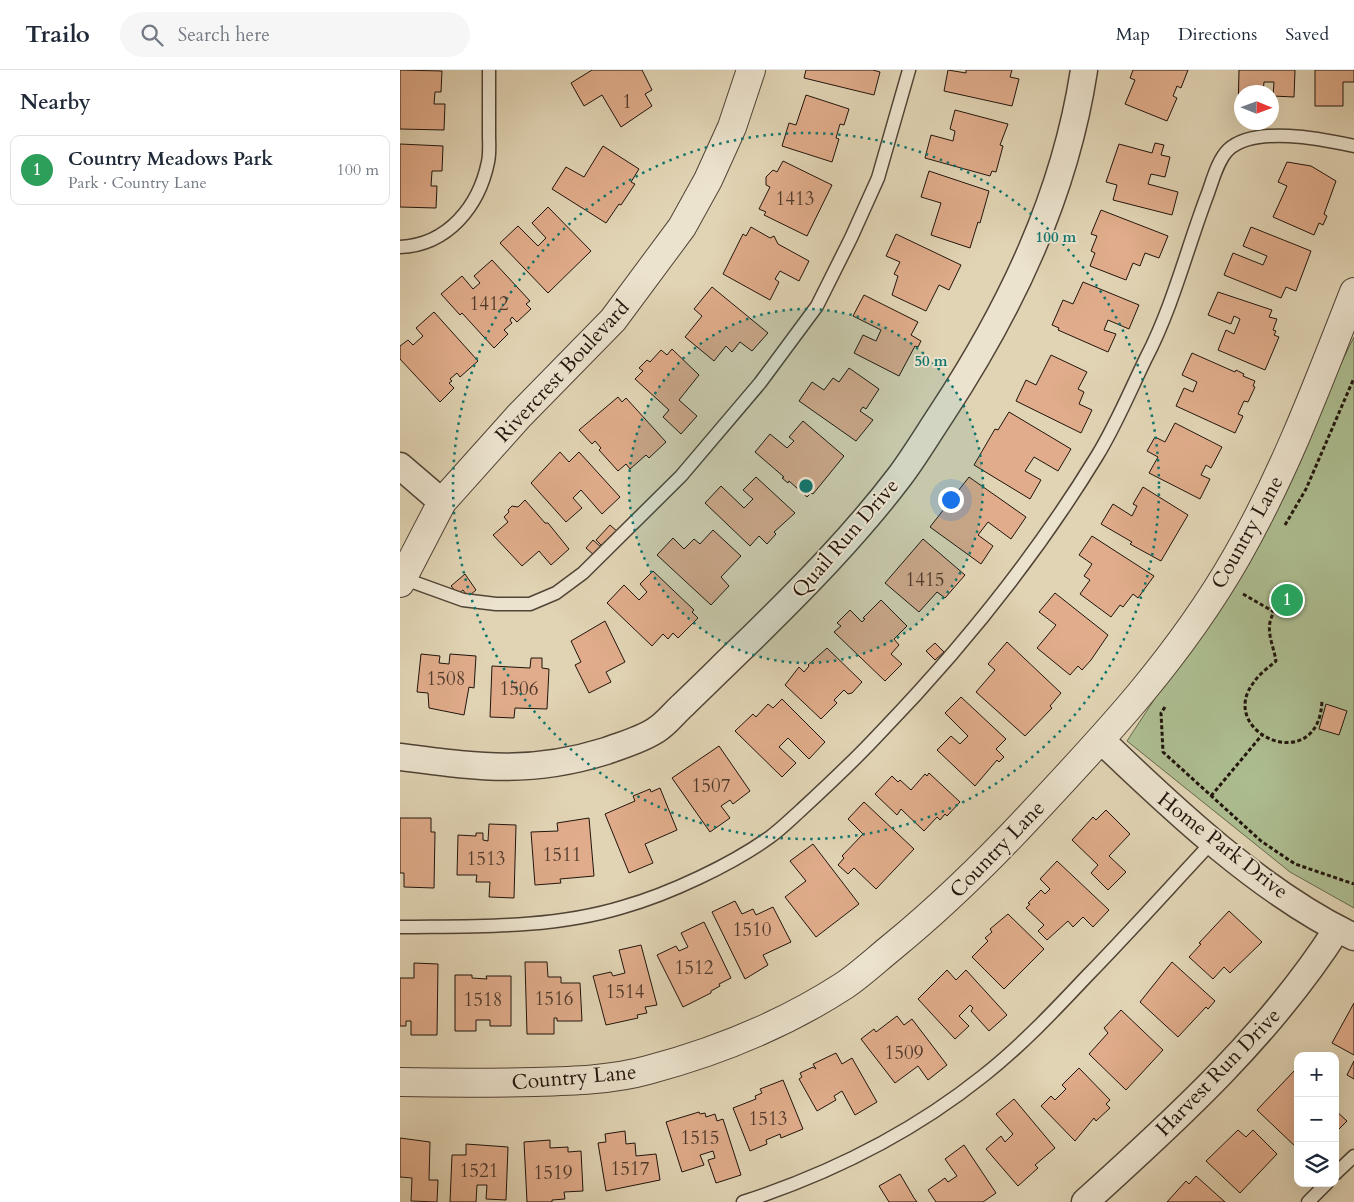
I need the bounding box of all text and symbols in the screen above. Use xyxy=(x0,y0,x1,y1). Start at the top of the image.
search box xyxy=(120,12,470,57)
text: Trailo xyxy=(25,18,90,51)
icon: search xyxy=(138,21,166,49)
text: Search here xyxy=(178,22,270,48)
text: Map xyxy=(1116,22,1150,47)
text: Directions xyxy=(1178,22,1257,47)
text: Saved xyxy=(1285,22,1329,47)
north arrow xyxy=(1234,85,1279,130)
text: Nearby xyxy=(20,88,91,117)
house number: 1 xyxy=(622,89,632,115)
text: Country Meadows Park xyxy=(68,146,273,172)
text: 1 xyxy=(33,159,41,181)
text: 100 m xyxy=(337,159,379,181)
text: Park · Country Lane xyxy=(68,172,207,194)
house number: 1413 xyxy=(776,186,814,212)
text: 100 m xyxy=(1036,227,1077,247)
house number: 1412 xyxy=(470,291,509,317)
street label: Rivercrest Boulevard xyxy=(489,294,636,449)
text: 50 m xyxy=(914,351,948,371)
street label: Country Lane xyxy=(1204,470,1290,594)
street label: Quail Run Drive xyxy=(785,472,906,604)
centre of rings xyxy=(797,477,815,495)
your location xyxy=(938,487,964,513)
house number: 1415 xyxy=(906,567,944,593)
pin: 1 xyxy=(1271,581,1303,619)
house number: 1508 xyxy=(427,666,465,692)
house number: 1506 xyxy=(500,676,538,702)
house number: 1507 xyxy=(692,773,731,799)
street label: Home Park Drive xyxy=(1151,785,1294,906)
street label: Country Lane xyxy=(943,794,1051,904)
house number: 1511 xyxy=(543,842,581,868)
house number: 1513 xyxy=(467,846,505,872)
house number: 1510 xyxy=(733,917,772,943)
house number: 1512 xyxy=(675,955,714,981)
house number: 1514 xyxy=(606,979,645,1005)
house number: 1516 xyxy=(535,986,573,1012)
house number: 1518 xyxy=(464,987,502,1013)
street label: Harvest Run Drive xyxy=(1150,1002,1287,1143)
house number: 1509 xyxy=(885,1040,924,1066)
map controls xyxy=(1294,1052,1339,1187)
button: + xyxy=(1294,1052,1339,1097)
street label: Country Lane xyxy=(510,1058,638,1097)
button: − xyxy=(1294,1097,1339,1142)
house number: 1513 xyxy=(749,1106,787,1132)
house number: 1515 xyxy=(681,1125,719,1151)
button: layers xyxy=(1294,1142,1339,1187)
house number: 1517 xyxy=(611,1156,650,1182)
house number: 1521 xyxy=(460,1158,498,1184)
house number: 1519 xyxy=(534,1160,573,1186)

